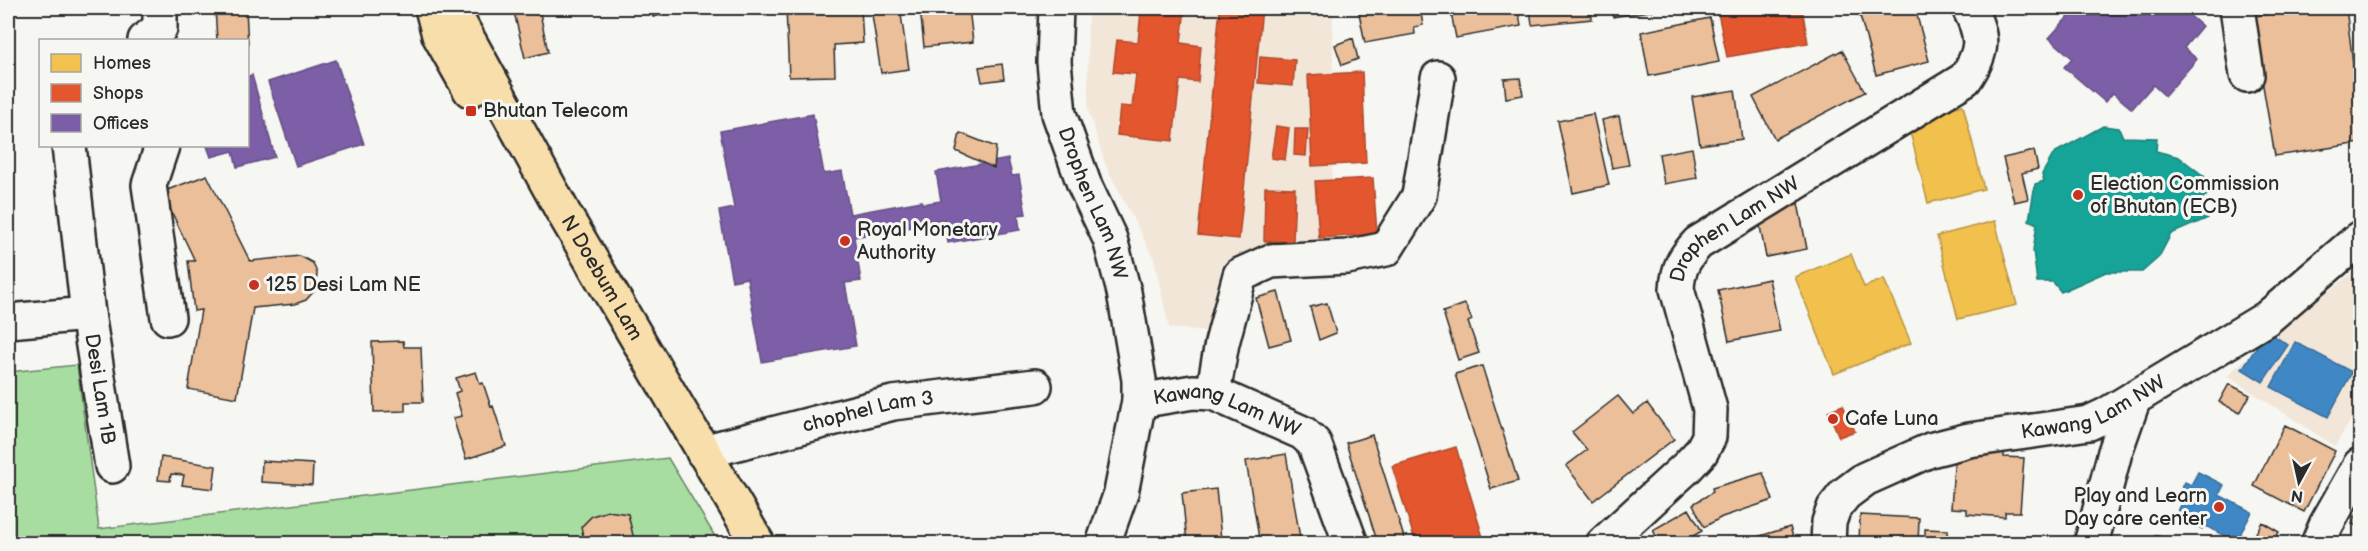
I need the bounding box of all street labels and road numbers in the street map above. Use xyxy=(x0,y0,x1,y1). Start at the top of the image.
street label: Drophen Lam NW xyxy=(1053,124,1132,282)
street label: Drophen Lam NW xyxy=(1666,172,1804,284)
street label: N Doebum Lam xyxy=(556,211,648,345)
street label: Desi Lam 1B xyxy=(79,332,120,446)
street label: Kawang Lam NW xyxy=(2019,370,2170,445)
street label: Kawang Lam NW xyxy=(1152,380,1304,442)
street label: chophel Lam 3 xyxy=(800,386,935,438)

